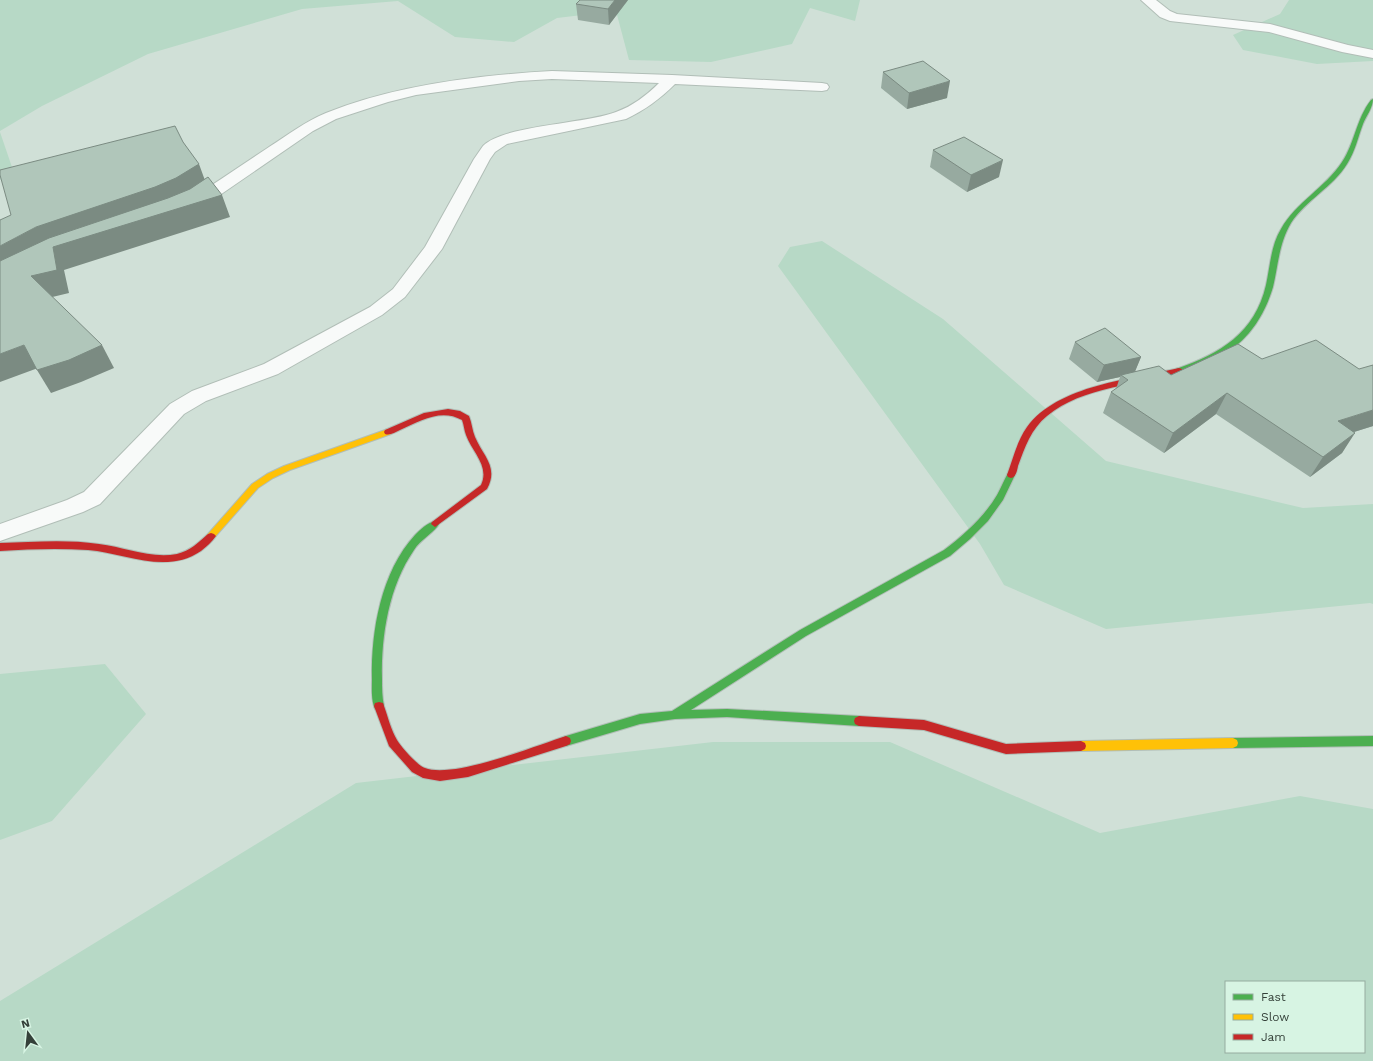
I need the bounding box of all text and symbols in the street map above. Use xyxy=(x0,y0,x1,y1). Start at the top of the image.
legend xyxy=(1225,981,1365,1053)
text: Fast xyxy=(1261,990,1286,1004)
text: Slow xyxy=(1261,1010,1289,1024)
north arrow xyxy=(8,1013,48,1053)
text: N xyxy=(20,1016,31,1031)
text: Jam xyxy=(1261,1030,1286,1044)

